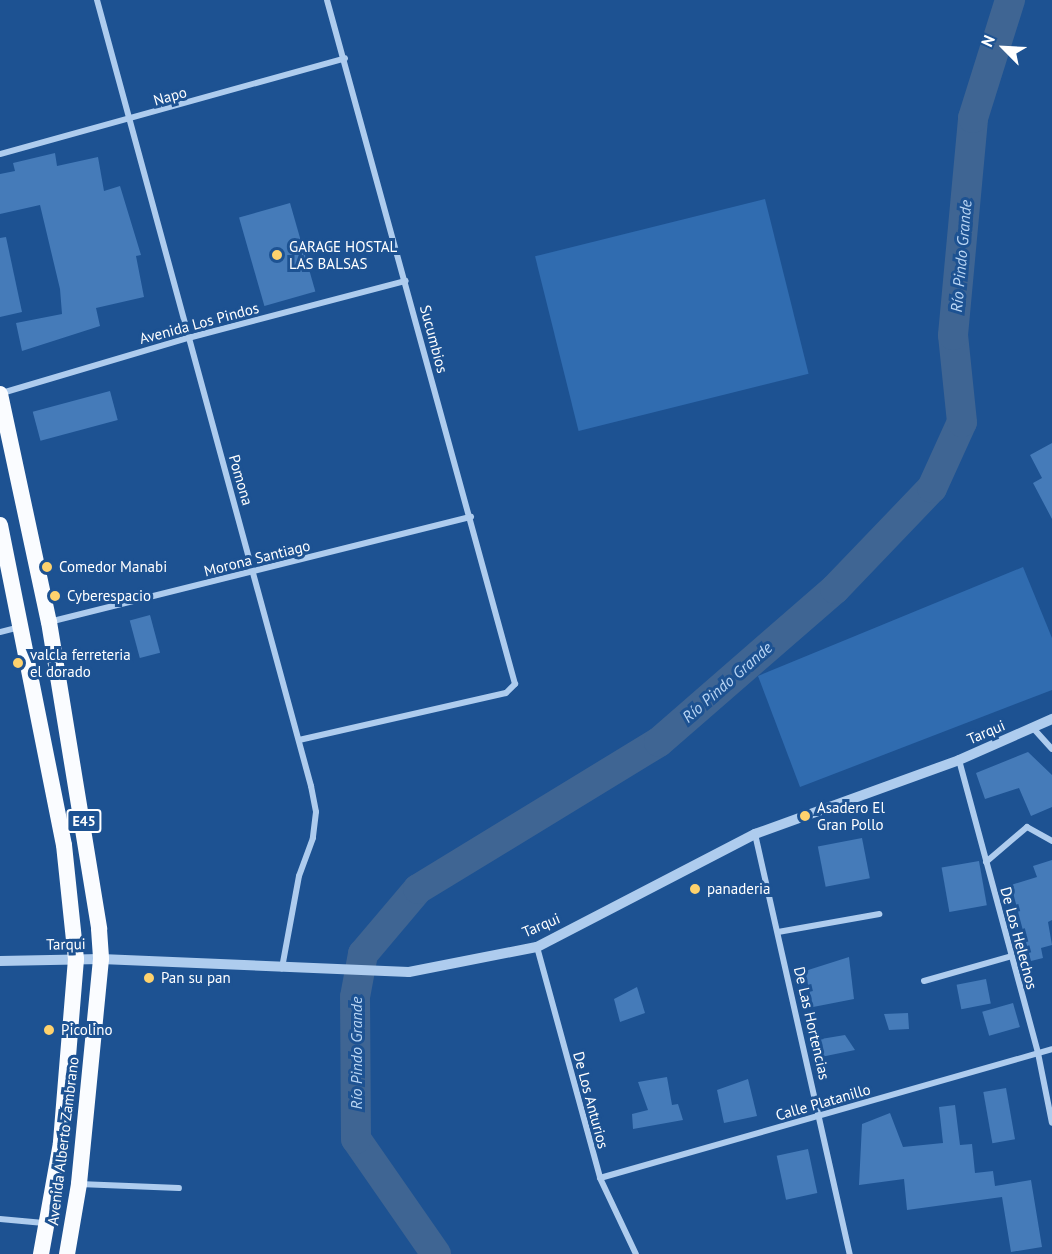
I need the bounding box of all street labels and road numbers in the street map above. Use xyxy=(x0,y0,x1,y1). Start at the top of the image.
street label: Napo xyxy=(151,83,189,109)
street label: Avenida Los Pindos xyxy=(137,298,261,348)
street label: Sucumbios xyxy=(416,303,452,375)
street label: Pomona xyxy=(225,453,257,507)
street label: Morona Santiago xyxy=(202,536,312,580)
street label: Tarqui xyxy=(964,716,1008,748)
road number: E45 xyxy=(66,810,102,832)
street label: De Los Helechos xyxy=(997,885,1041,991)
street label: Tarqui xyxy=(519,909,563,941)
street label: Tarqui xyxy=(46,935,86,953)
street label: De Las Hortencias xyxy=(790,965,834,1081)
street label: De Los Anturios xyxy=(569,1049,613,1151)
street label: Avenida Alberto Zambrano xyxy=(44,1055,82,1227)
street label: Calle Platanillo xyxy=(773,1080,873,1124)

